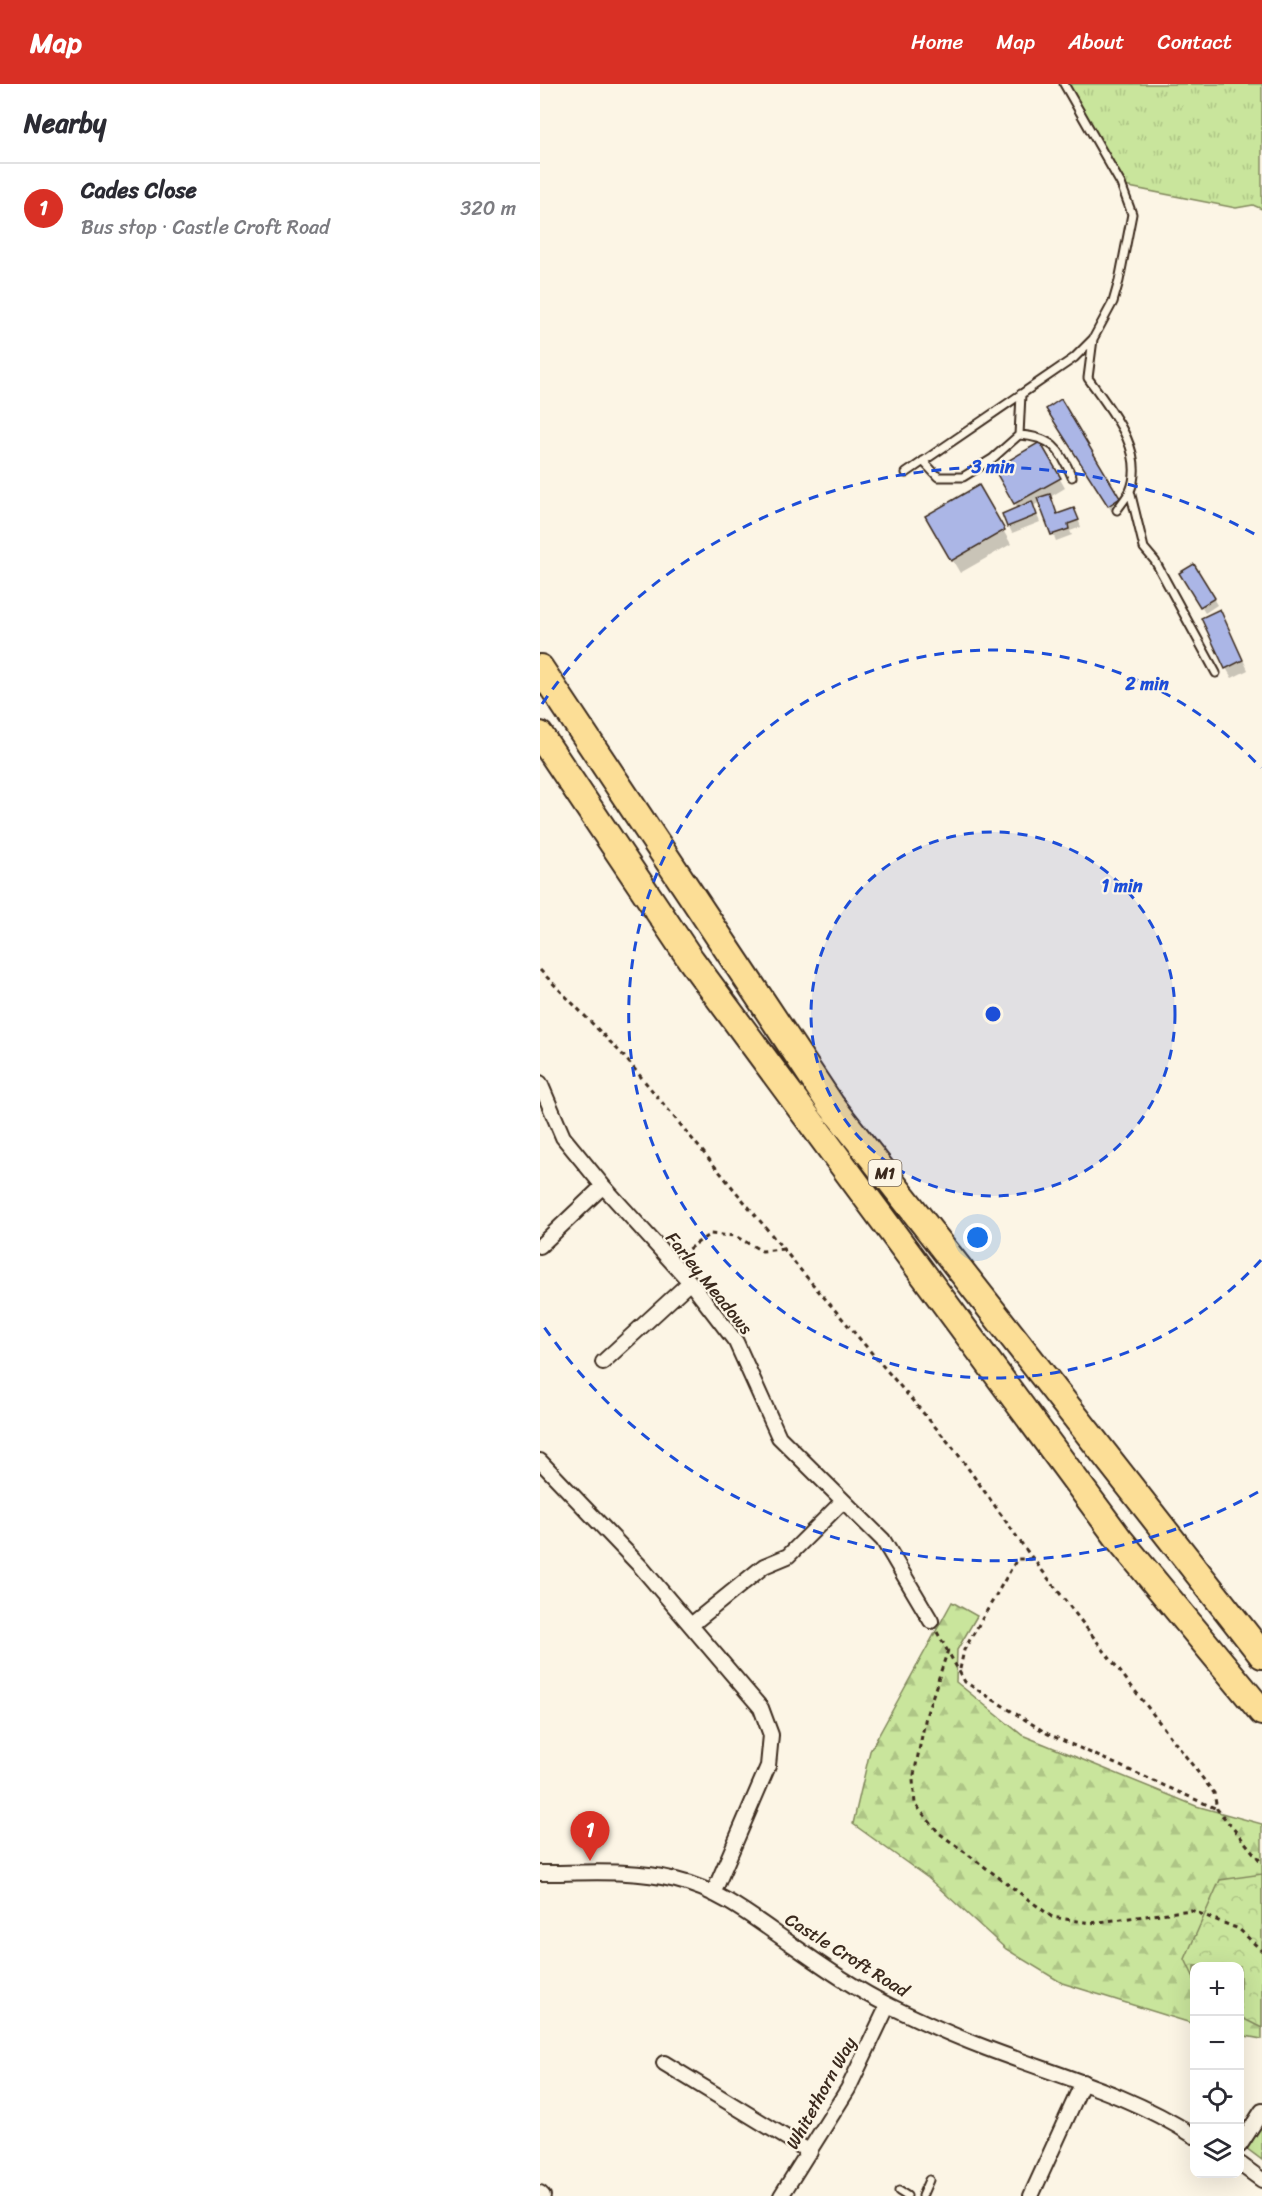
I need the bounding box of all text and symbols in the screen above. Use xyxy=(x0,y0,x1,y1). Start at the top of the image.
text: Map xyxy=(30,18,82,67)
text: Home xyxy=(911,23,963,61)
text: Map xyxy=(996,23,1035,61)
text: About xyxy=(1068,23,1125,61)
text: Contact xyxy=(1158,23,1232,61)
text: Nearby xyxy=(24,100,106,146)
text: Cades Close xyxy=(81,171,197,210)
text: 1 xyxy=(39,191,48,226)
text: 320 m xyxy=(460,191,516,226)
text: Bus stop · Castle Croft Road xyxy=(81,210,330,245)
text: 3 min xyxy=(970,451,1015,483)
text: 2 min xyxy=(1124,668,1169,700)
text: 1 min xyxy=(1102,870,1143,902)
centre of rings xyxy=(983,1004,1003,1024)
road number: M1 xyxy=(868,1160,902,1186)
your location xyxy=(963,1223,992,1252)
street label: Farley Meadows xyxy=(657,1224,761,1342)
pin: 1 xyxy=(571,1812,610,1861)
street label: Castle Croft Road xyxy=(779,1904,917,2007)
map controls xyxy=(1190,1962,1244,2178)
button: + xyxy=(1190,1962,1244,2016)
button: − xyxy=(1190,2016,1244,2070)
street label: Whitethorn Way xyxy=(777,2030,866,2155)
button: locate xyxy=(1190,2070,1244,2124)
button: layers xyxy=(1190,2124,1244,2178)

